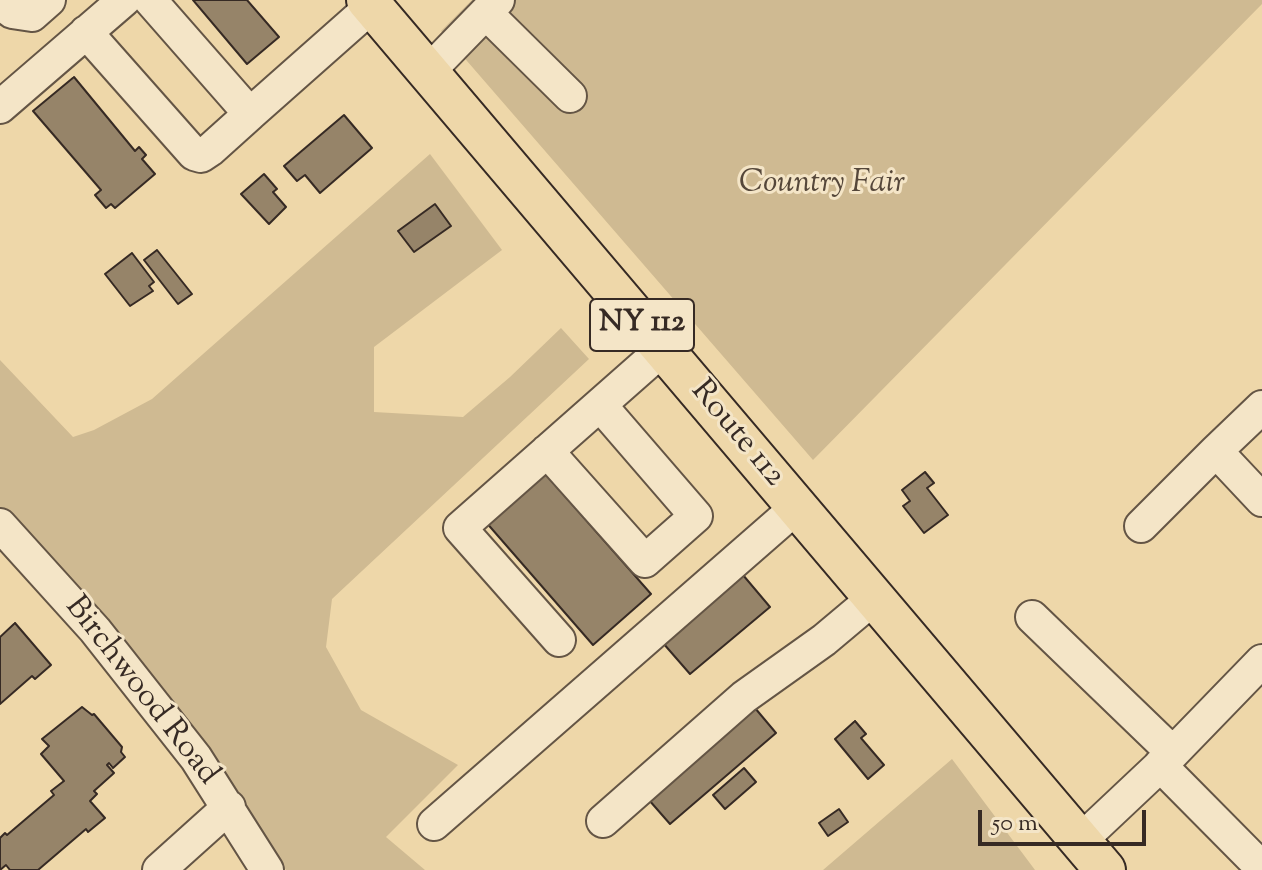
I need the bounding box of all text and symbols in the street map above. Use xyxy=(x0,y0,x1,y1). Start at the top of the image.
park label: Country Fair xyxy=(739,167,905,205)
road number: NY 112 xyxy=(590,299,694,351)
street label: Route 112 xyxy=(680,374,792,496)
street label: Birchwood Road xyxy=(54,590,226,794)
scale bar xyxy=(982,794,1150,844)
text: 50 m xyxy=(992,807,1038,841)

